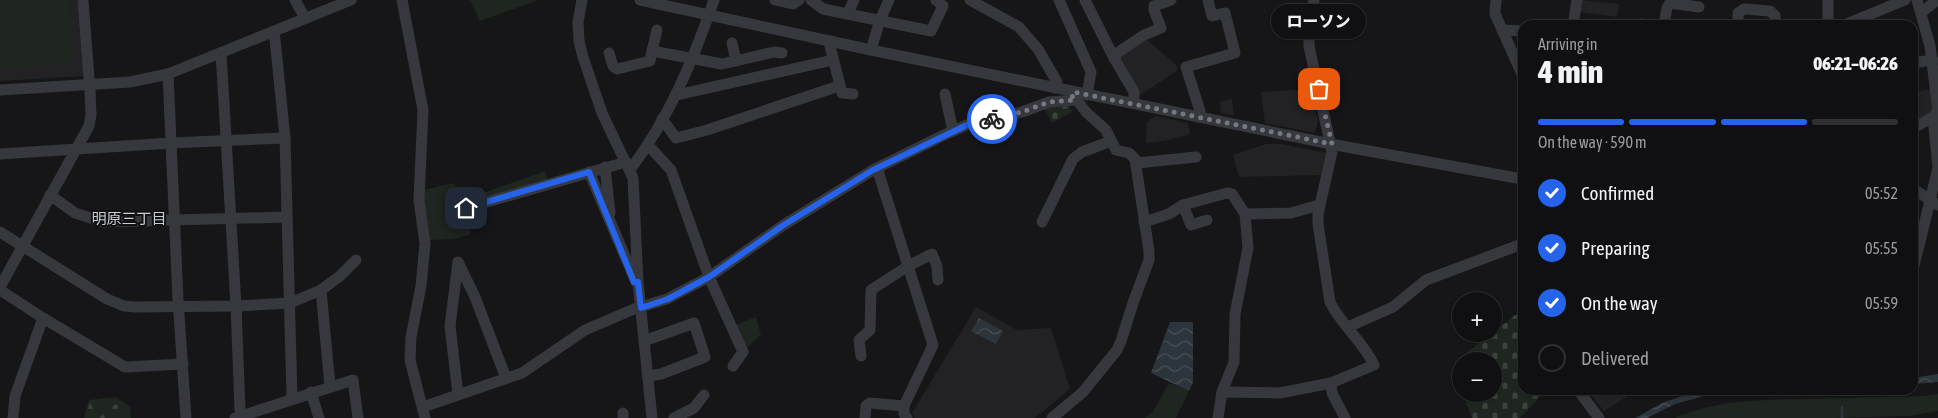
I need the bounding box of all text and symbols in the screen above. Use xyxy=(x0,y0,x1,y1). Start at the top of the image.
callout: ローソン xyxy=(1272,4,1366,39)
text: ローソン xyxy=(1286,12,1351,30)
text: Arriving in xyxy=(1538,35,1598,53)
text: 06:21–06:26 xyxy=(1813,52,1898,74)
text: 4 min xyxy=(1538,53,1603,90)
pin xyxy=(1298,68,1340,110)
icon: bag xyxy=(1305,75,1333,103)
courier xyxy=(967,94,1017,144)
icon: bike xyxy=(978,105,1006,133)
text: On the way · 590 m xyxy=(1538,133,1647,151)
icon: check xyxy=(1538,179,1566,207)
text: Confirmed xyxy=(1581,182,1654,204)
text: 05:52 xyxy=(1865,184,1898,202)
pin xyxy=(445,187,487,229)
icon: home xyxy=(452,194,480,222)
district label: 明原三丁目 xyxy=(91,210,167,227)
icon: check xyxy=(1538,234,1566,262)
text: Preparing xyxy=(1581,237,1650,259)
text: 05:55 xyxy=(1865,239,1898,257)
icon: check xyxy=(1538,289,1566,317)
map controls xyxy=(1452,292,1502,402)
button: + xyxy=(1452,292,1502,342)
text: On the way xyxy=(1581,292,1658,314)
text: 05:59 xyxy=(1865,294,1898,312)
text: Delivered xyxy=(1581,347,1649,369)
button: − xyxy=(1452,352,1502,402)

